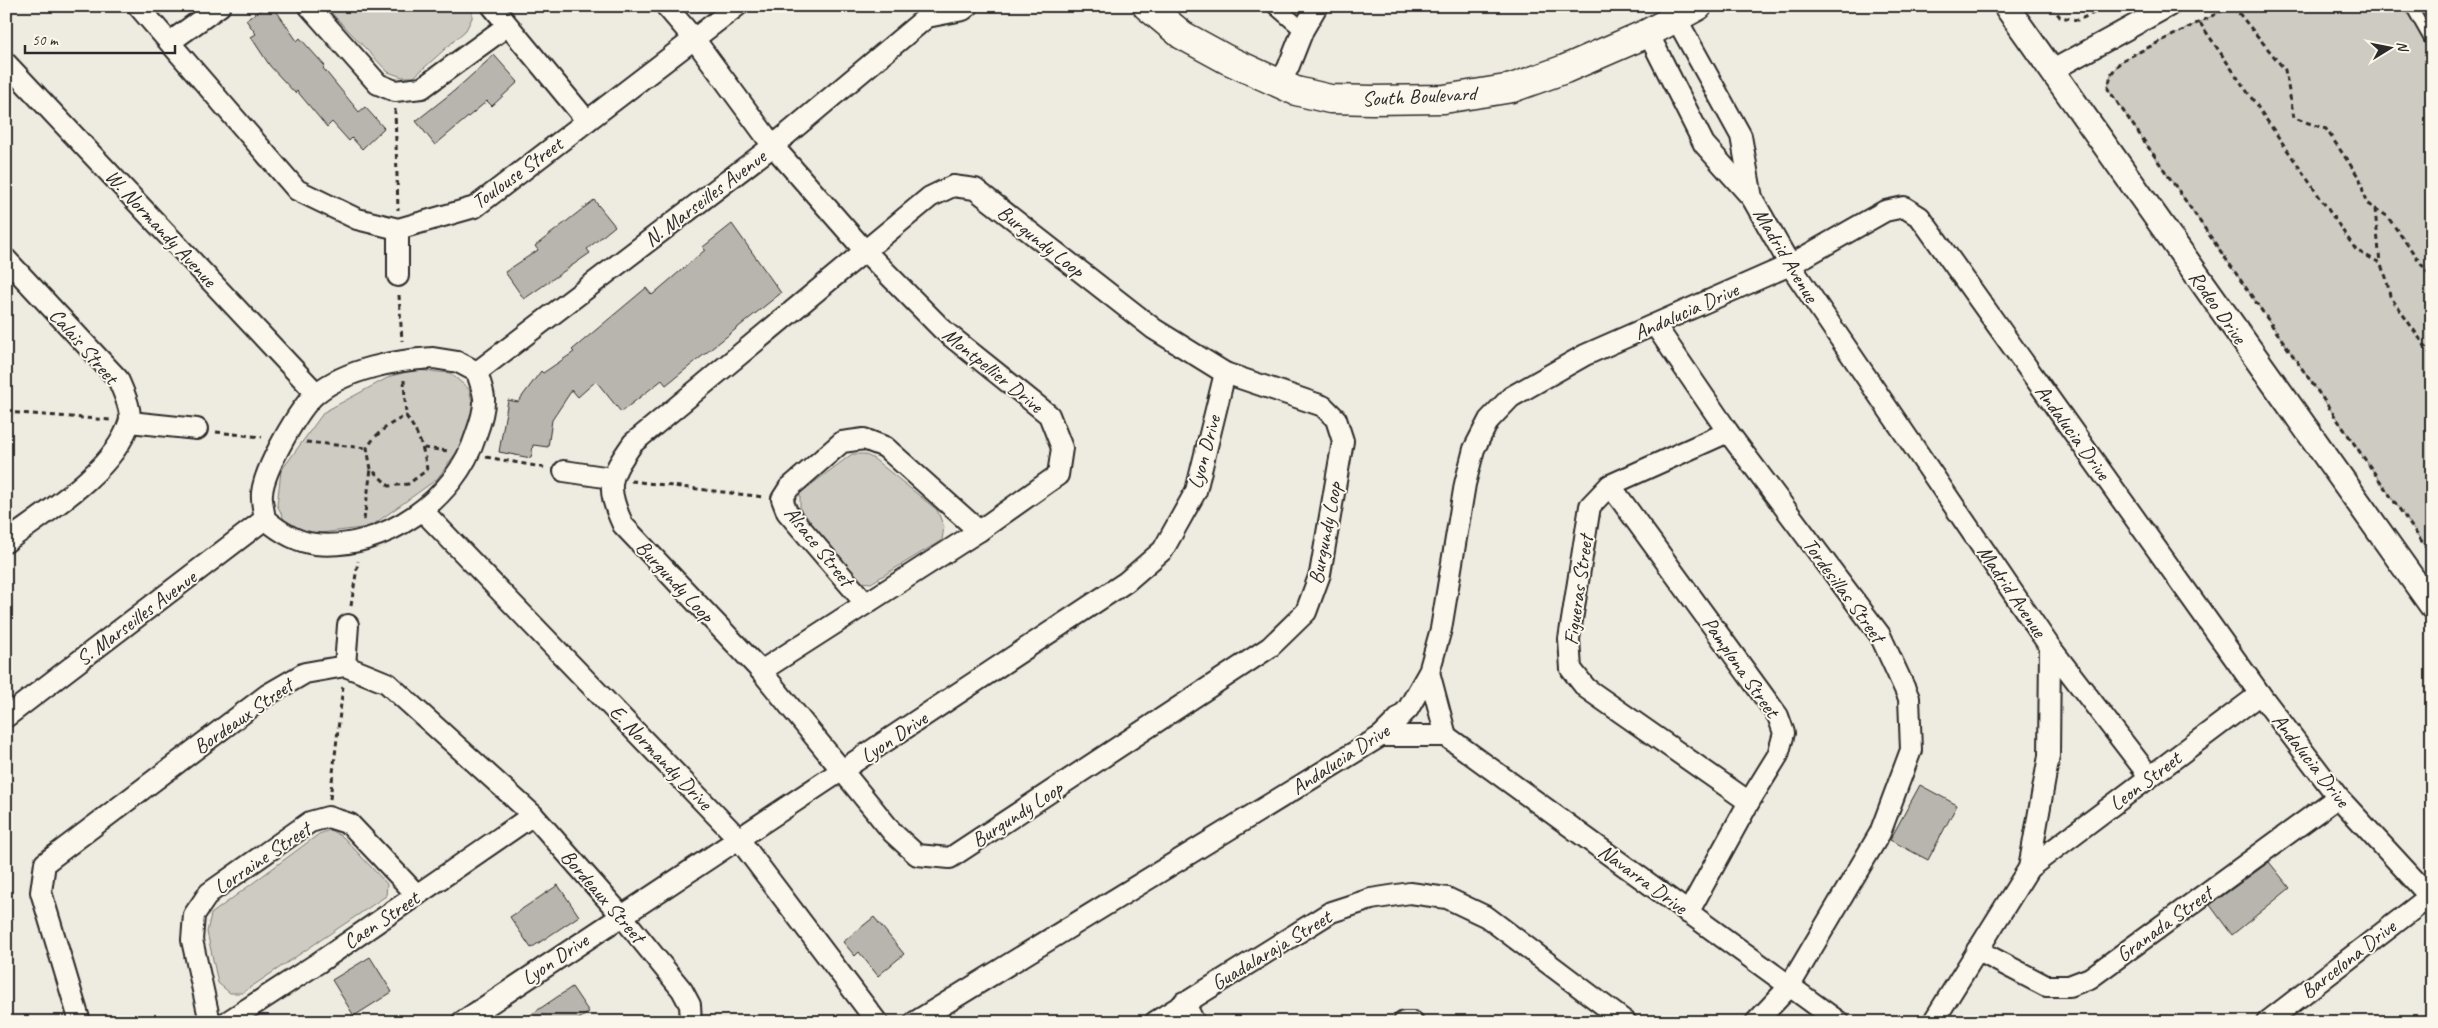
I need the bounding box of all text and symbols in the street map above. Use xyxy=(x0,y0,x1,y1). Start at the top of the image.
scale bar xyxy=(25,22,175,54)
north arrow xyxy=(2366,22,2416,72)
text: 50 m xyxy=(32,31,59,50)
text: N xyxy=(2393,40,2412,54)
street label: South Boulevard xyxy=(1361,80,1480,112)
street label: Toulouse Street xyxy=(466,130,569,215)
street label: N. Marseilles Avenue xyxy=(639,142,773,252)
street label: W. Normandy Avenue xyxy=(100,164,223,293)
street label: Burgundy Loop xyxy=(992,199,1091,284)
street label: Madrid Avenue xyxy=(1748,203,1825,308)
street label: Rodeo Drive xyxy=(2183,265,2253,350)
street label: Andalucia Drive xyxy=(1630,276,1743,346)
street label: Calais Street xyxy=(44,303,126,391)
street label: Montpellier Drive xyxy=(937,322,1049,419)
street label: Andalucia Drive xyxy=(2030,379,2117,486)
street label: Lyon Drive xyxy=(1182,411,1227,492)
street label: Burgundy Loop xyxy=(1302,478,1348,586)
street label: Alsace Street xyxy=(779,501,861,594)
street label: Figueras Street xyxy=(1557,530,1599,646)
street label: Tordesillas Street xyxy=(1797,533,1892,650)
street label: Burgundy Loop xyxy=(630,534,721,629)
street label: Madrid Avenue xyxy=(1972,540,2053,643)
street label: S. Marseilles Avenue xyxy=(71,563,203,672)
street label: Pamplona Street xyxy=(1697,612,1786,724)
street label: Bordeaux Street xyxy=(188,671,300,760)
street label: E. Normandy Drive xyxy=(604,699,719,816)
street label: Lyon Drive xyxy=(856,705,933,769)
street label: Andalucia Drive xyxy=(2266,708,2356,813)
street label: Andalucia Drive xyxy=(1286,717,1395,800)
street label: Leon Street xyxy=(2104,744,2188,816)
street label: Burgundy Loop xyxy=(967,774,1069,853)
street label: Lorraine Street xyxy=(209,815,318,900)
street label: Navarra Drive xyxy=(1594,838,1693,921)
street label: Bordeaux Street xyxy=(555,844,653,950)
street label: Granada Street xyxy=(2111,879,2220,968)
street label: Caen Street xyxy=(338,884,426,955)
street label: Guadalaraja Street xyxy=(1206,903,1337,996)
street label: Barcelona Drive xyxy=(2295,913,2402,1004)
street label: Lyon Drive xyxy=(517,927,594,991)

